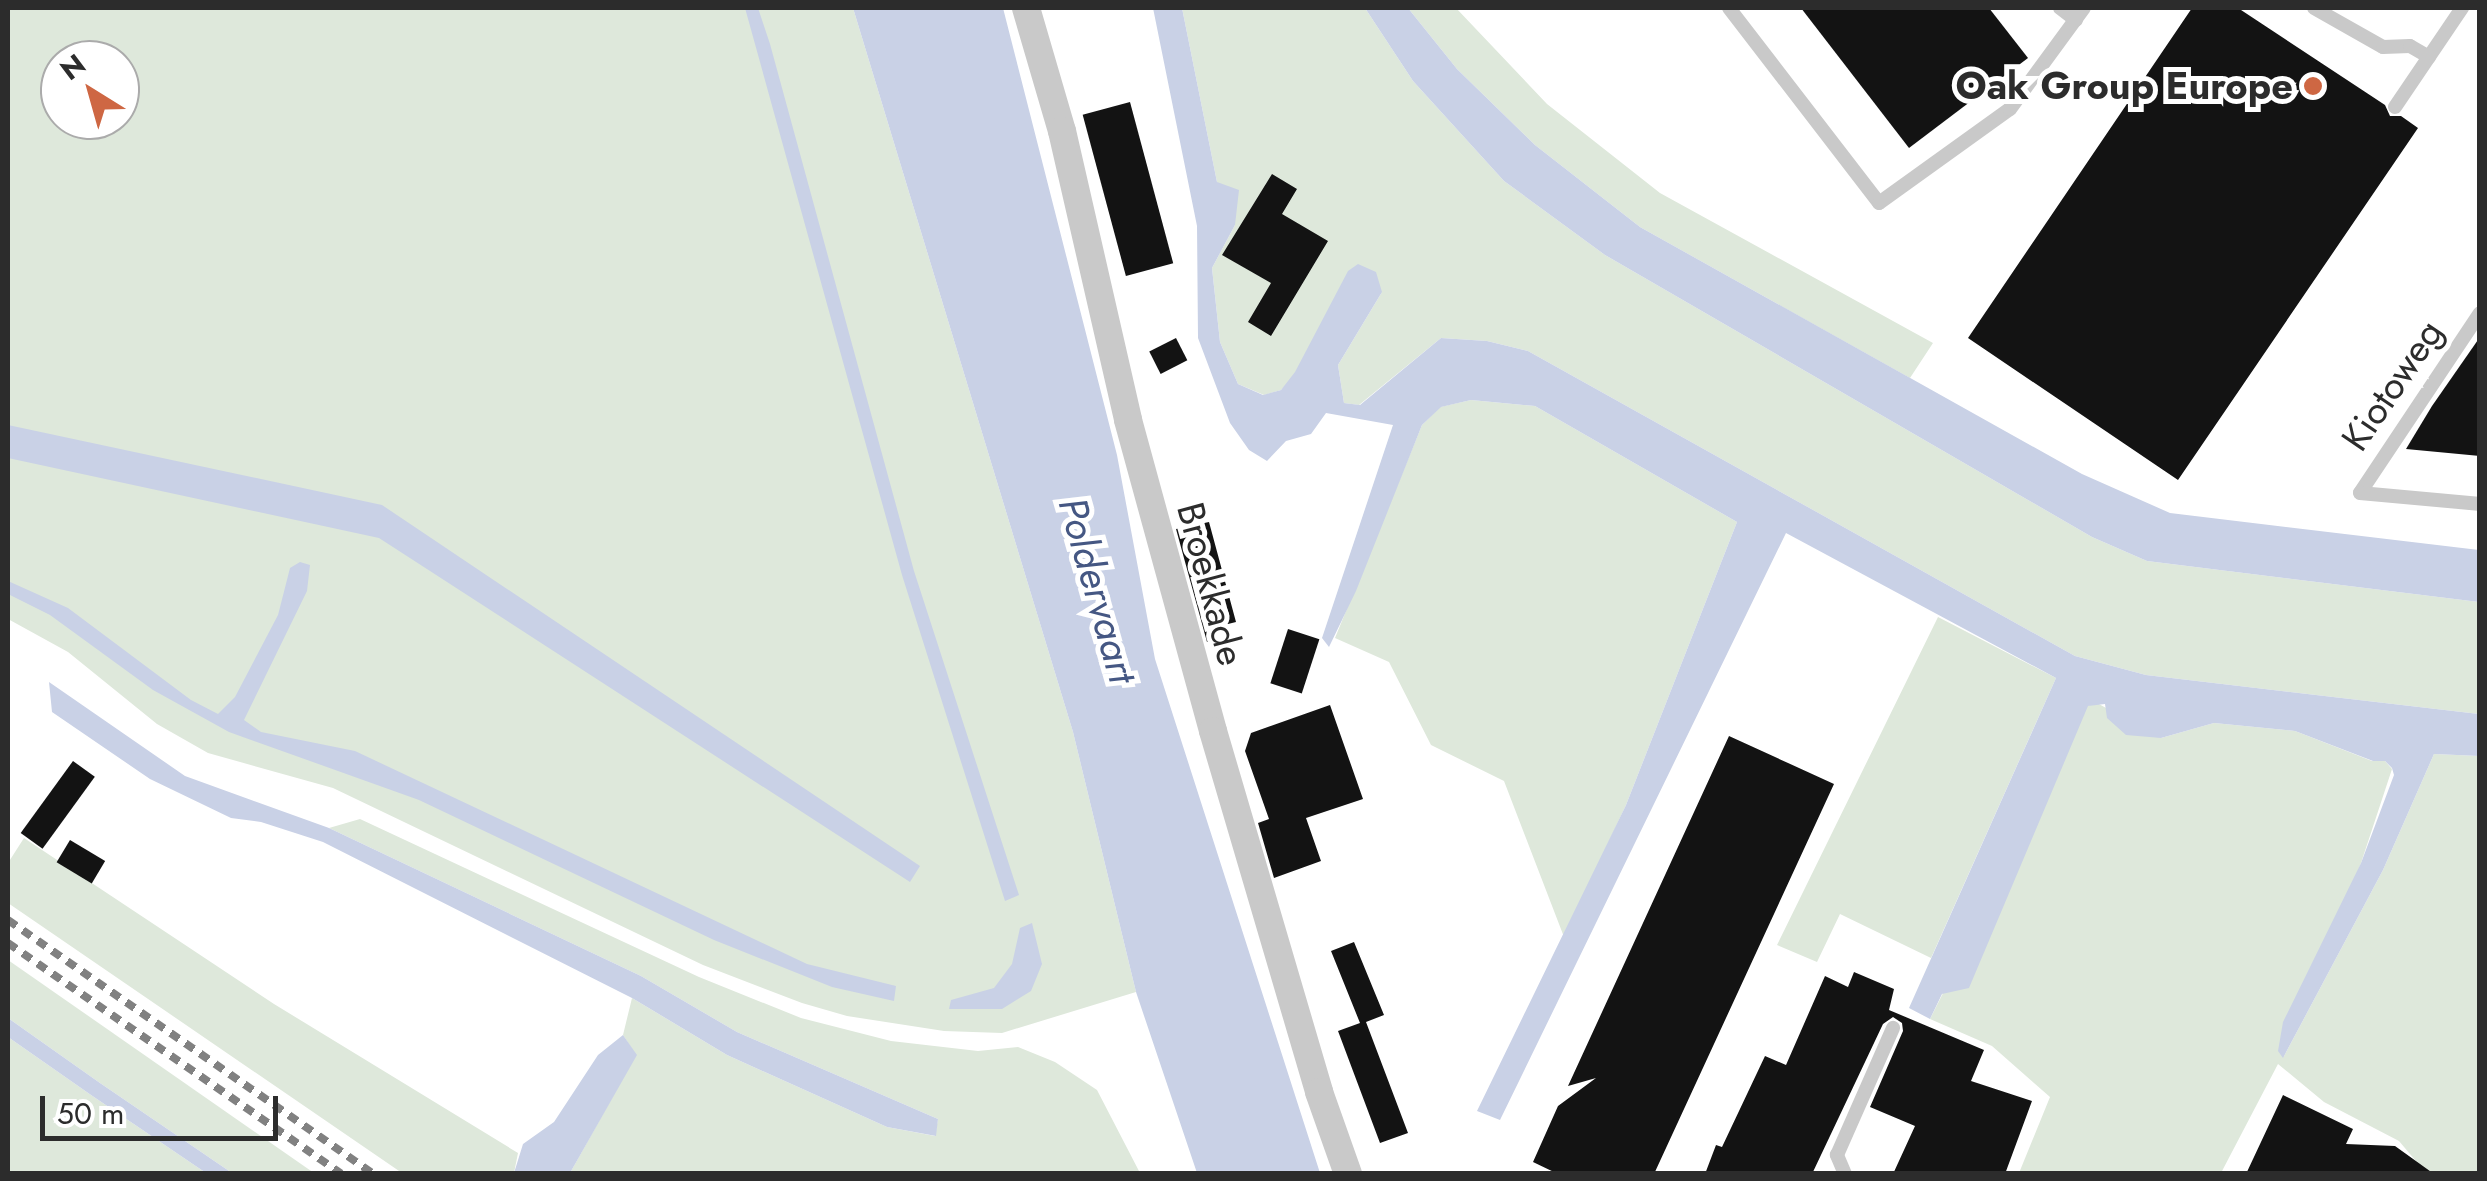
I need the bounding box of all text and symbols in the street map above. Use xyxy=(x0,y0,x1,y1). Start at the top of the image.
north arrow xyxy=(40,40,140,140)
text: N xyxy=(52,44,94,90)
place label: Oak Group Europe xyxy=(1955,63,2293,109)
marker: Oak Group Europe xyxy=(2302,75,2324,97)
street label: Kiotoweg xyxy=(2332,311,2452,459)
water label: Poldervaart xyxy=(1049,492,1147,688)
street label: Broekkade xyxy=(1167,497,1255,671)
scale bar xyxy=(45,1076,282,1138)
text: 50 m xyxy=(57,1092,124,1135)

